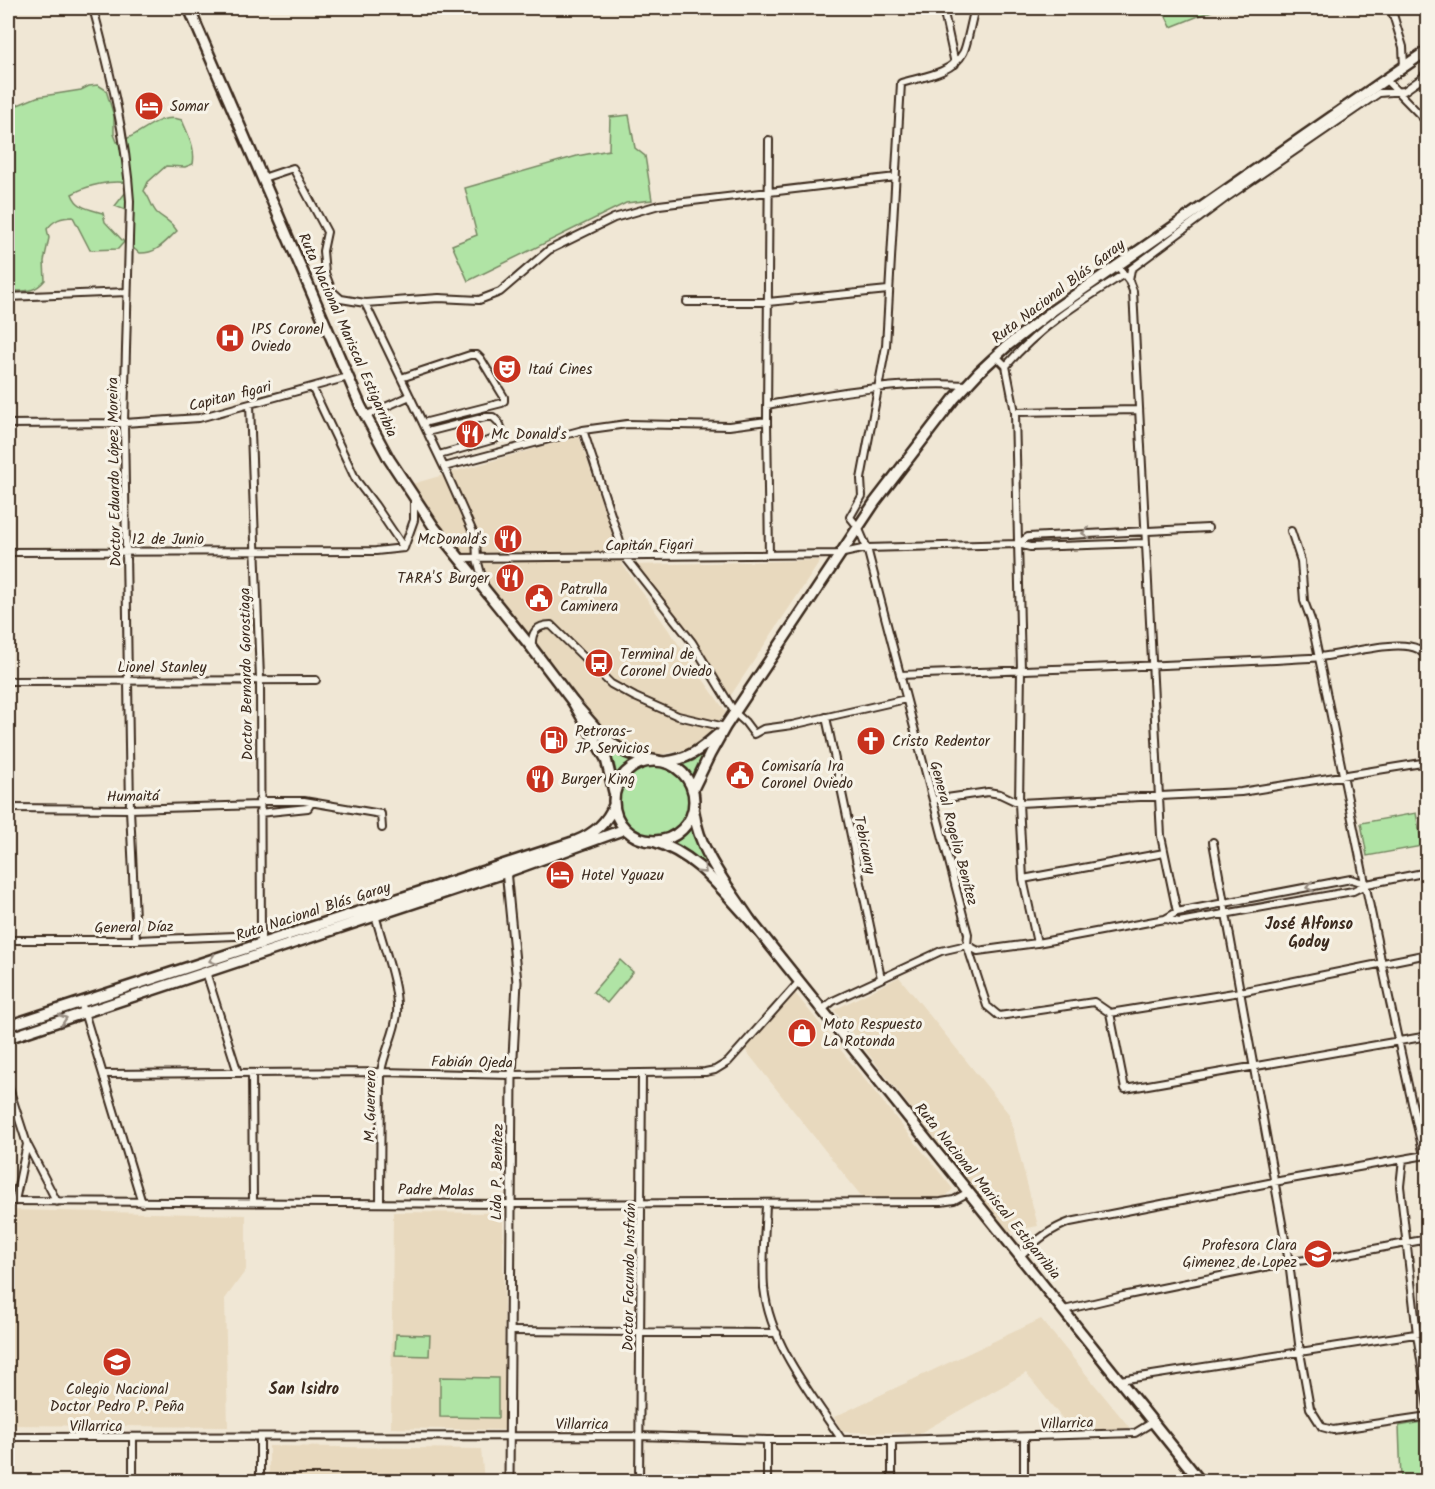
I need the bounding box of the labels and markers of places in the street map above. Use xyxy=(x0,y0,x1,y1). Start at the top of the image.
hotel icon: Somar xyxy=(133,90,165,122)
place label: Somar xyxy=(170,95,210,119)
place label: IPS Coronel Oviedo xyxy=(251,318,324,359)
hospital icon: IPS Coronel Oviedo xyxy=(214,322,246,354)
theatre icon: Itaú Cines xyxy=(491,353,523,385)
place label: Itaú Cines xyxy=(528,358,593,382)
restaurant icon: Mc Donald's xyxy=(454,418,486,450)
place label: Mc Donald's xyxy=(491,423,567,447)
restaurant icon: McDonald's xyxy=(492,523,524,555)
place label: McDonald's xyxy=(417,528,488,552)
restaurant icon: TARA'S Burger xyxy=(494,562,526,594)
place label: TARA'S Burger xyxy=(397,567,490,591)
place label: Patrulla Caminera xyxy=(560,578,618,619)
public building icon: Patrulla Caminera xyxy=(523,582,555,614)
place label: Terminal de Coronel Oviedo xyxy=(620,643,712,684)
bus stop icon: Terminal de Coronel Oviedo xyxy=(583,647,615,679)
place label: Petroras- JP Servicios xyxy=(575,720,650,761)
fuel station icon: Petroras- JP Servicios xyxy=(538,724,570,756)
church icon: Cristo Redentor xyxy=(855,725,887,757)
place label: Cristo Redentor xyxy=(892,730,991,754)
place label: Comisaría 1ra Coronel Oviedo xyxy=(761,755,853,796)
public building icon: Comisaría 1ra Coronel Oviedo xyxy=(724,759,756,791)
restaurant icon: Burger King xyxy=(524,763,556,795)
place label: Burger King xyxy=(561,768,635,792)
hotel icon: Hotel Yguazu xyxy=(544,859,576,891)
place label: Hotel Yguazu xyxy=(581,864,664,888)
place label: Moto Respuesto La Rotonda xyxy=(823,1013,922,1054)
shop icon: Moto Respuesto La Rotonda xyxy=(786,1017,818,1049)
place label: Profesora Clara Gimenez de Lopez xyxy=(1182,1234,1297,1275)
school or university icon: Profesora Clara Gimenez de Lopez xyxy=(1302,1238,1334,1270)
school or university icon: Colegio Nacional Doctor Pedro P. Peña xyxy=(101,1346,133,1378)
place label: Colegio Nacional Doctor Pedro P. Peña xyxy=(50,1378,184,1419)

